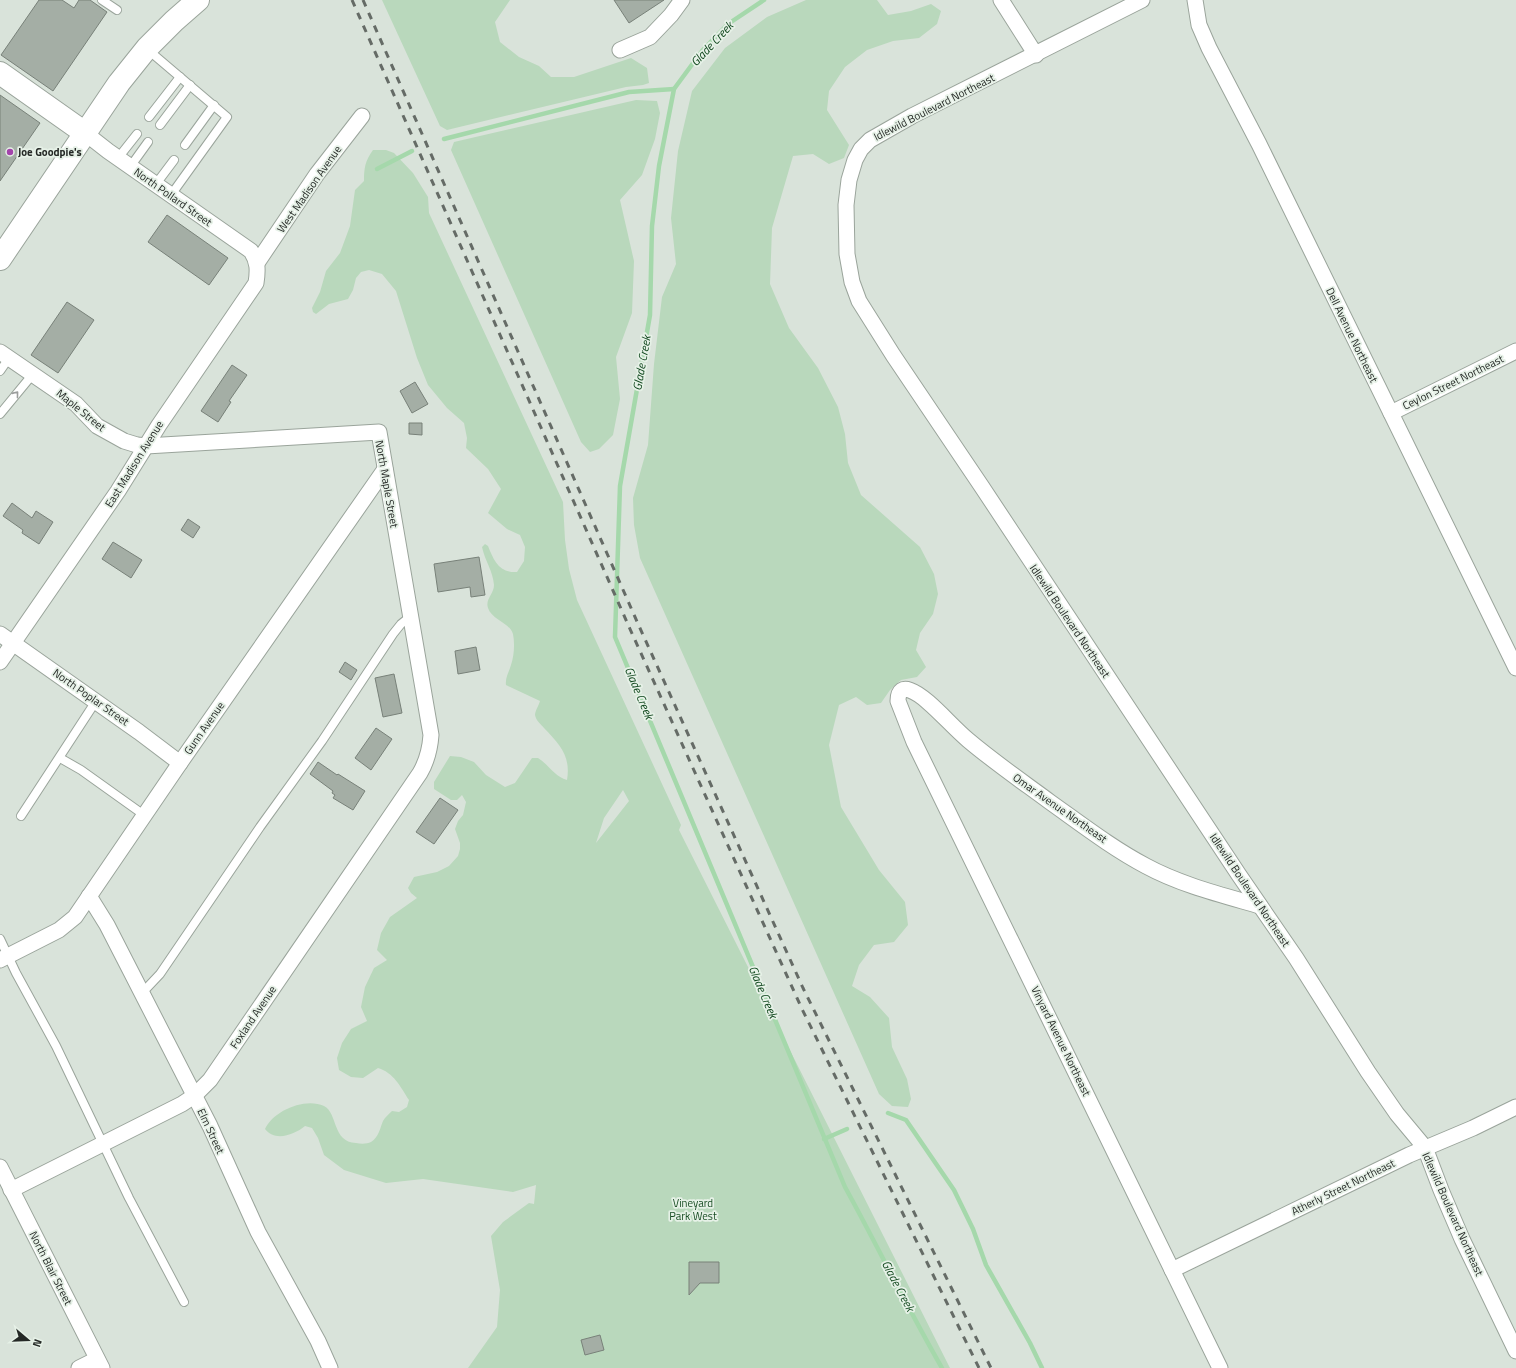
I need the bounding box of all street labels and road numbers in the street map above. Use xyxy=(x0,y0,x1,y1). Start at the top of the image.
street label: Idlewild Boulevard Northeast xyxy=(871,69,997,145)
street label: West Madison Avenue xyxy=(273,142,345,236)
street label: North Pollard Street xyxy=(131,164,216,230)
street label: Dell Avenue Northeast xyxy=(1322,285,1382,385)
street label: Ceylon Street Northeast xyxy=(1400,350,1506,413)
street label: Maple Street xyxy=(53,385,109,435)
street label: East Madison Avenue xyxy=(101,417,167,510)
street label: North Maple Street xyxy=(371,439,403,529)
street label: Idlewild Boulevard Northeast xyxy=(1026,561,1114,681)
street label: North Poplar Street xyxy=(50,665,133,729)
street label: Gunn Avenue xyxy=(180,698,228,758)
street label: Omar Avenue Northeast xyxy=(1010,769,1111,847)
street label: Idlewild Boulevard Northeast xyxy=(1206,830,1294,950)
street label: Foxland Avenue xyxy=(226,982,280,1052)
street label: Vinyard Avenue Northeast xyxy=(1027,983,1095,1099)
street label: Elm Street xyxy=(193,1106,229,1157)
street label: Idlewild Boulevard Northeast xyxy=(1418,1150,1488,1279)
street label: Atherly Street Northeast xyxy=(1289,1155,1398,1219)
street label: North Blair Street xyxy=(25,1228,77,1308)

